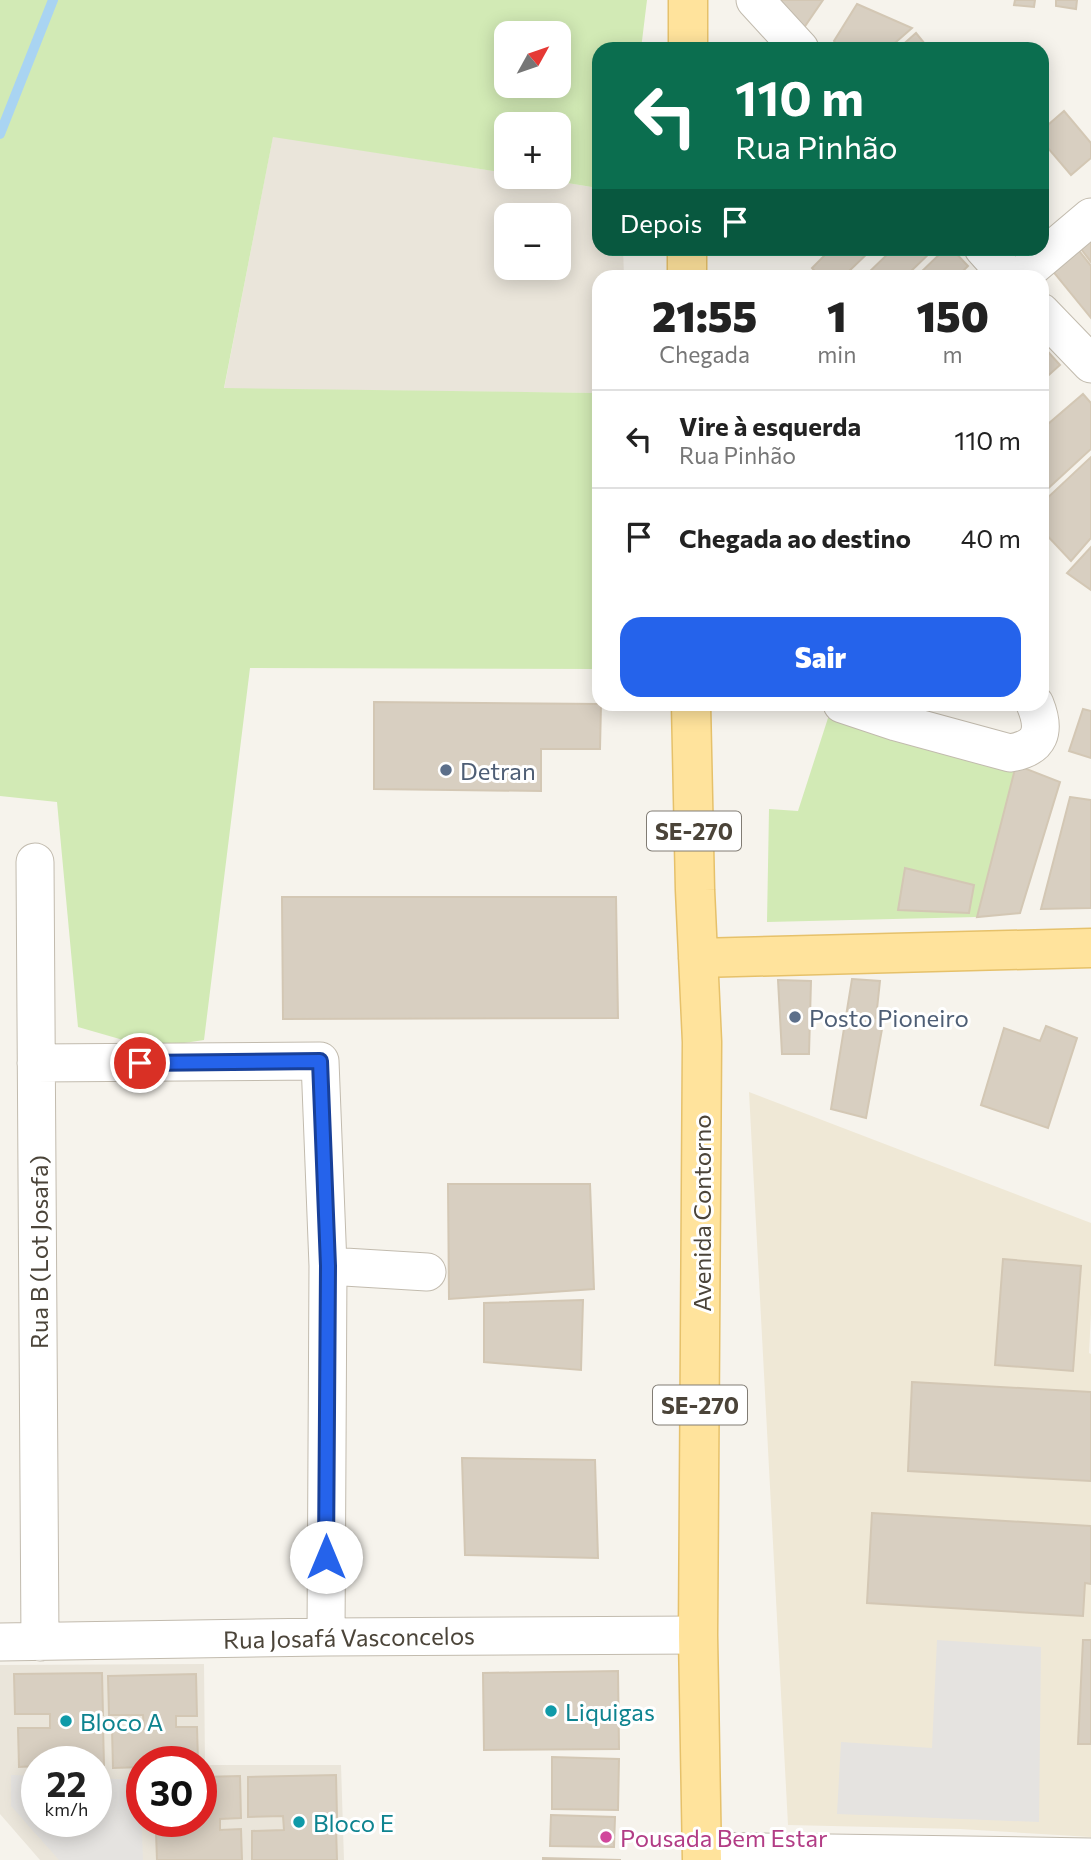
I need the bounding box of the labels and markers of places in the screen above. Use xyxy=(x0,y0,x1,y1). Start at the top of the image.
place label: Detran xyxy=(460,756,536,785)
marker: Detran xyxy=(438,762,454,778)
place label: Posto Pioneiro xyxy=(809,1003,969,1032)
marker: Posto Pioneiro xyxy=(787,1009,803,1025)
pin xyxy=(110,1033,170,1093)
place label: Liquigas xyxy=(565,1697,655,1726)
marker: Liquigas xyxy=(543,1703,559,1719)
place label: Bloco A xyxy=(80,1707,163,1736)
marker: Bloco A xyxy=(58,1713,74,1729)
place label: Bloco E xyxy=(313,1808,394,1837)
marker: Bloco E xyxy=(291,1814,307,1830)
place label: Pousada Bem Estar xyxy=(620,1823,828,1852)
marker: Pousada Bem Estar xyxy=(598,1829,614,1845)

